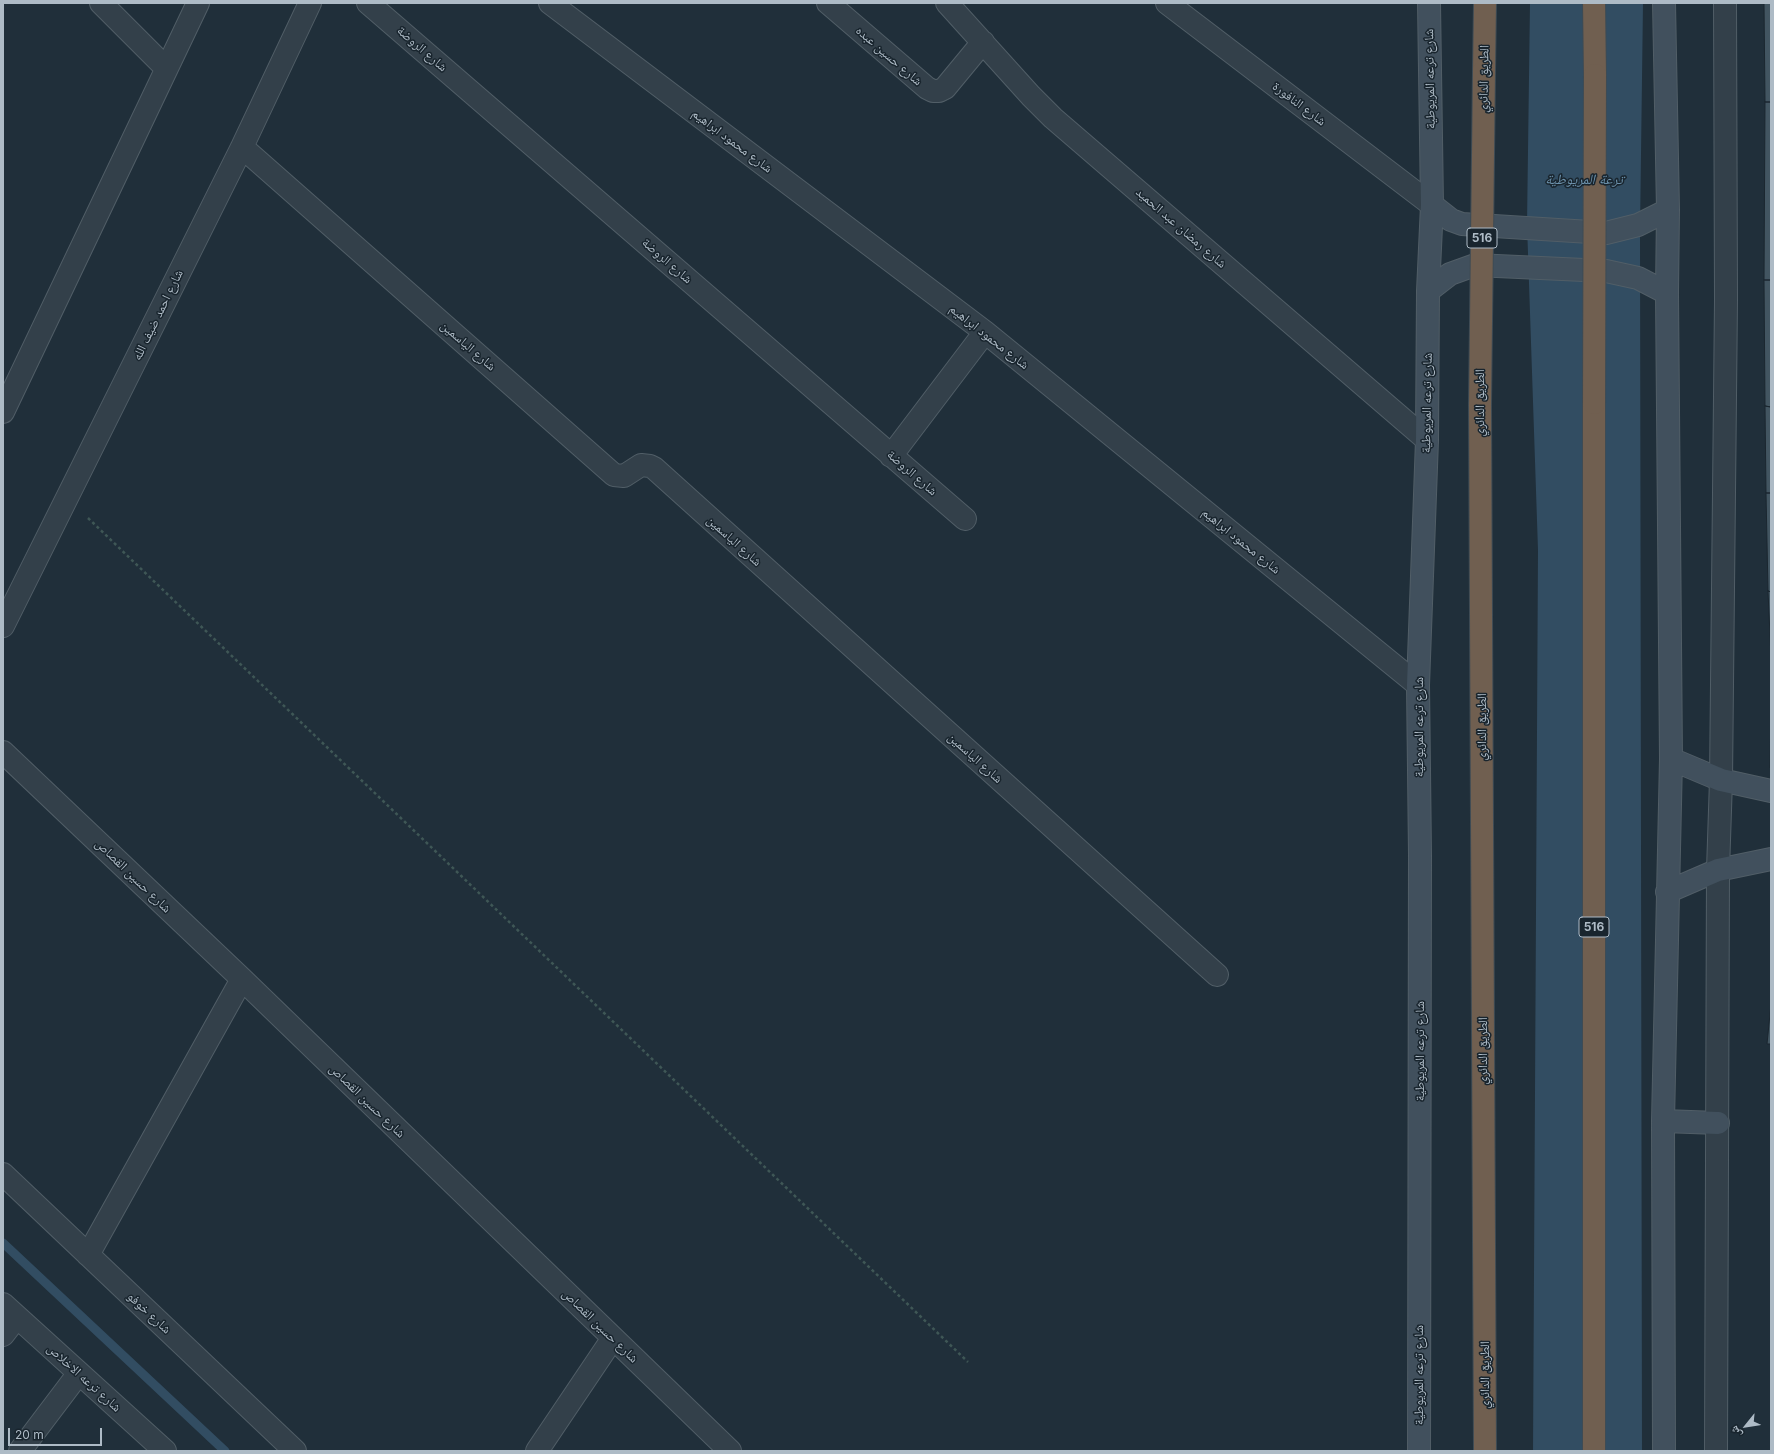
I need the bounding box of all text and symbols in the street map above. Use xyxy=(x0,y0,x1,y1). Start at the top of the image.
street label: شارع الروضة xyxy=(394,23,450,75)
street label: شارع حسين عبده xyxy=(853,23,925,89)
street label: شارع ترعه المريوطية xyxy=(1421,29,1439,129)
street label: الطريق الدائري xyxy=(1476,45,1492,113)
street label: شارع النافورة xyxy=(1269,79,1329,129)
street label: شارع محمود ابراهيم xyxy=(689,106,775,176)
water label: ترعة المريوطية xyxy=(1545,172,1623,188)
street label: شارع رمضان عبد الحميد xyxy=(1133,184,1229,272)
road number: 516 xyxy=(1467,228,1497,248)
street label: شارع الروضة xyxy=(639,235,695,287)
street label: شارع احمد ضيف الله xyxy=(129,267,187,363)
street label: شارع محمود ابراهيم xyxy=(946,301,1032,373)
street label: شارع الياسمين xyxy=(437,318,499,374)
street label: شارع ترعه المريوطية xyxy=(1418,353,1436,453)
street label: الطريق الدائري xyxy=(1472,369,1488,437)
street label: شارع الروضة xyxy=(884,447,940,499)
street label: شارع محمود ابراهيم xyxy=(1199,505,1283,577)
street label: شارع الياسمين xyxy=(703,512,765,570)
street label: شارع ترعه المريوطية xyxy=(1411,677,1427,777)
street label: الطريق الدائري xyxy=(1474,693,1490,761)
street label: شارع الياسمين xyxy=(944,729,1006,787)
street label: شارع حسين القصاص xyxy=(92,836,174,916)
road number: 516 xyxy=(1579,917,1609,937)
street label: شارع ترعه المريوطية xyxy=(1412,1001,1428,1101)
street label: الطريق الدائري xyxy=(1475,1017,1491,1085)
street label: شارع حسين القصاص xyxy=(326,1061,408,1141)
street label: شارع حسين القصاص xyxy=(559,1286,641,1366)
street label: شارع خوفو xyxy=(124,1289,174,1337)
street label: شارع ترعه المريوطية xyxy=(1411,1325,1427,1425)
street label: شارع ترعه الاخلاص xyxy=(44,1341,124,1415)
street label: الطريق الدائري xyxy=(1477,1341,1493,1409)
north arrow xyxy=(1726,1406,1766,1446)
scale bar xyxy=(10,1420,104,1446)
text: ش xyxy=(1727,1423,1745,1441)
text: 20 m xyxy=(15,1427,44,1442)

